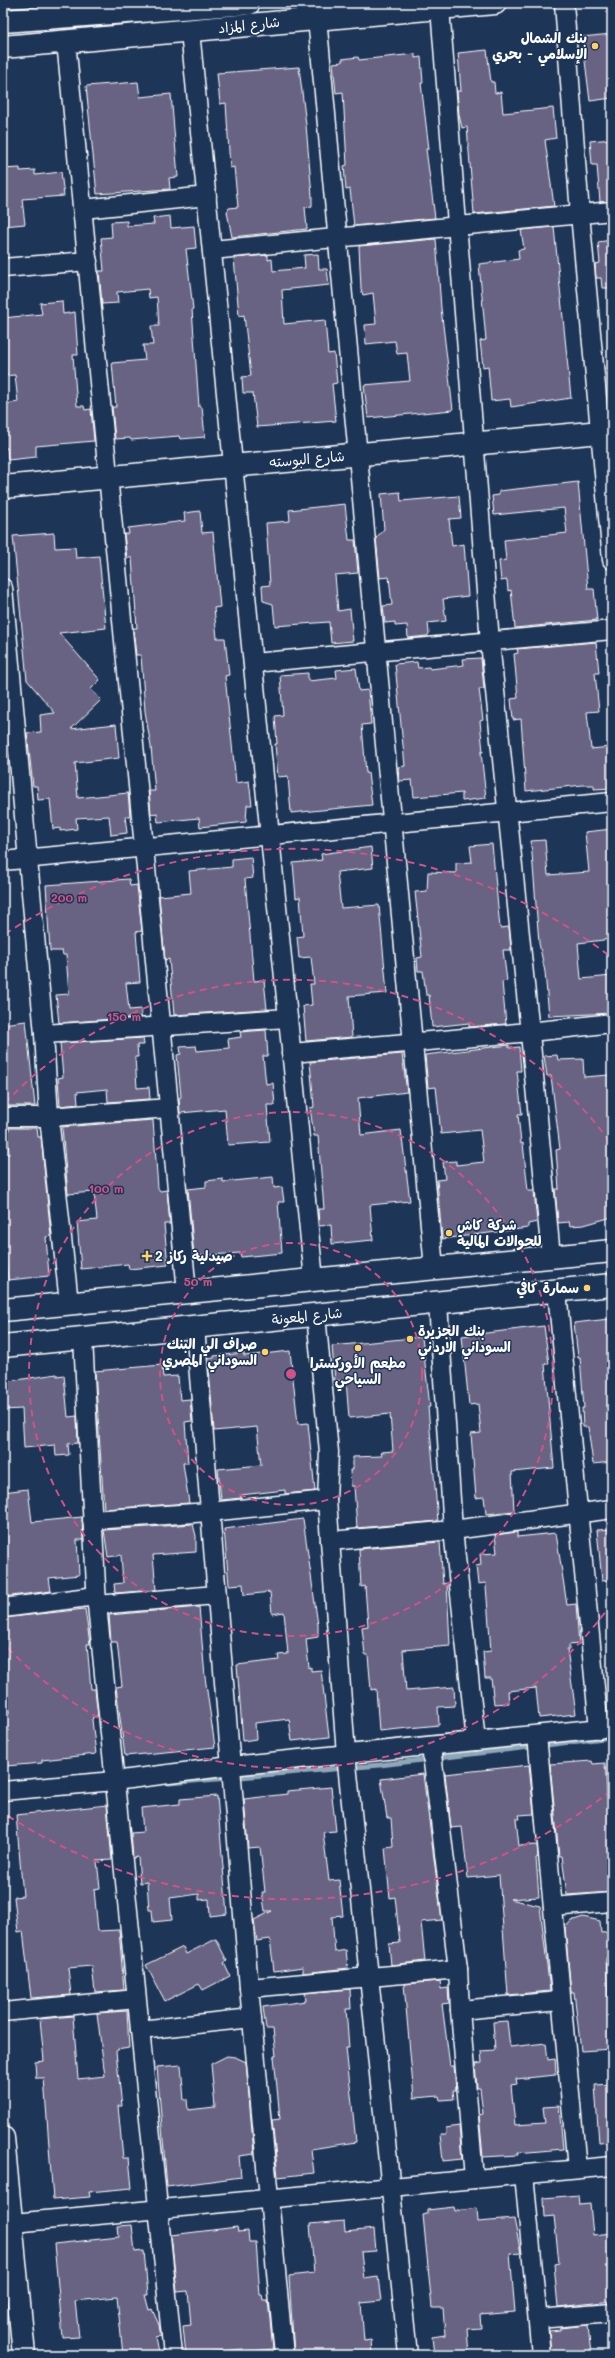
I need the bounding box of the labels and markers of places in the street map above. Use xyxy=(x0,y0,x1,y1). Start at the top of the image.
place label: بنك الشمال الإسلامي - بحري xyxy=(492,28,587,67)
marker: بنك الشمال الإسلامي - بحري xyxy=(590,41,600,51)
place label: شركة كاش للحوالات المالية xyxy=(457,1215,542,1251)
marker: شركة كاش للحوالات المالية xyxy=(444,1228,454,1238)
place label: صيدلية ركاز 2 xyxy=(155,1246,233,1265)
marker: صيدلية ركاز 2 xyxy=(142,1251,152,1261)
place label: سمارة كافي xyxy=(516,1278,579,1299)
marker: سمارة كافي xyxy=(582,1283,592,1293)
place label: بنك الجزيرة السوداني الاردني xyxy=(418,1321,511,1360)
place label: صراف الي البنك السوداني المصري xyxy=(162,1334,257,1373)
marker: بنك الجزيرة السوداني الاردني xyxy=(405,1334,415,1344)
marker: مطعم الأوركسترا السياحي xyxy=(353,1343,363,1353)
marker: صراف الي البنك السوداني المصري xyxy=(260,1347,270,1357)
place label: مطعم الأوركسترا السياحي xyxy=(310,1353,406,1392)
centre of rings xyxy=(284,1367,298,1381)

